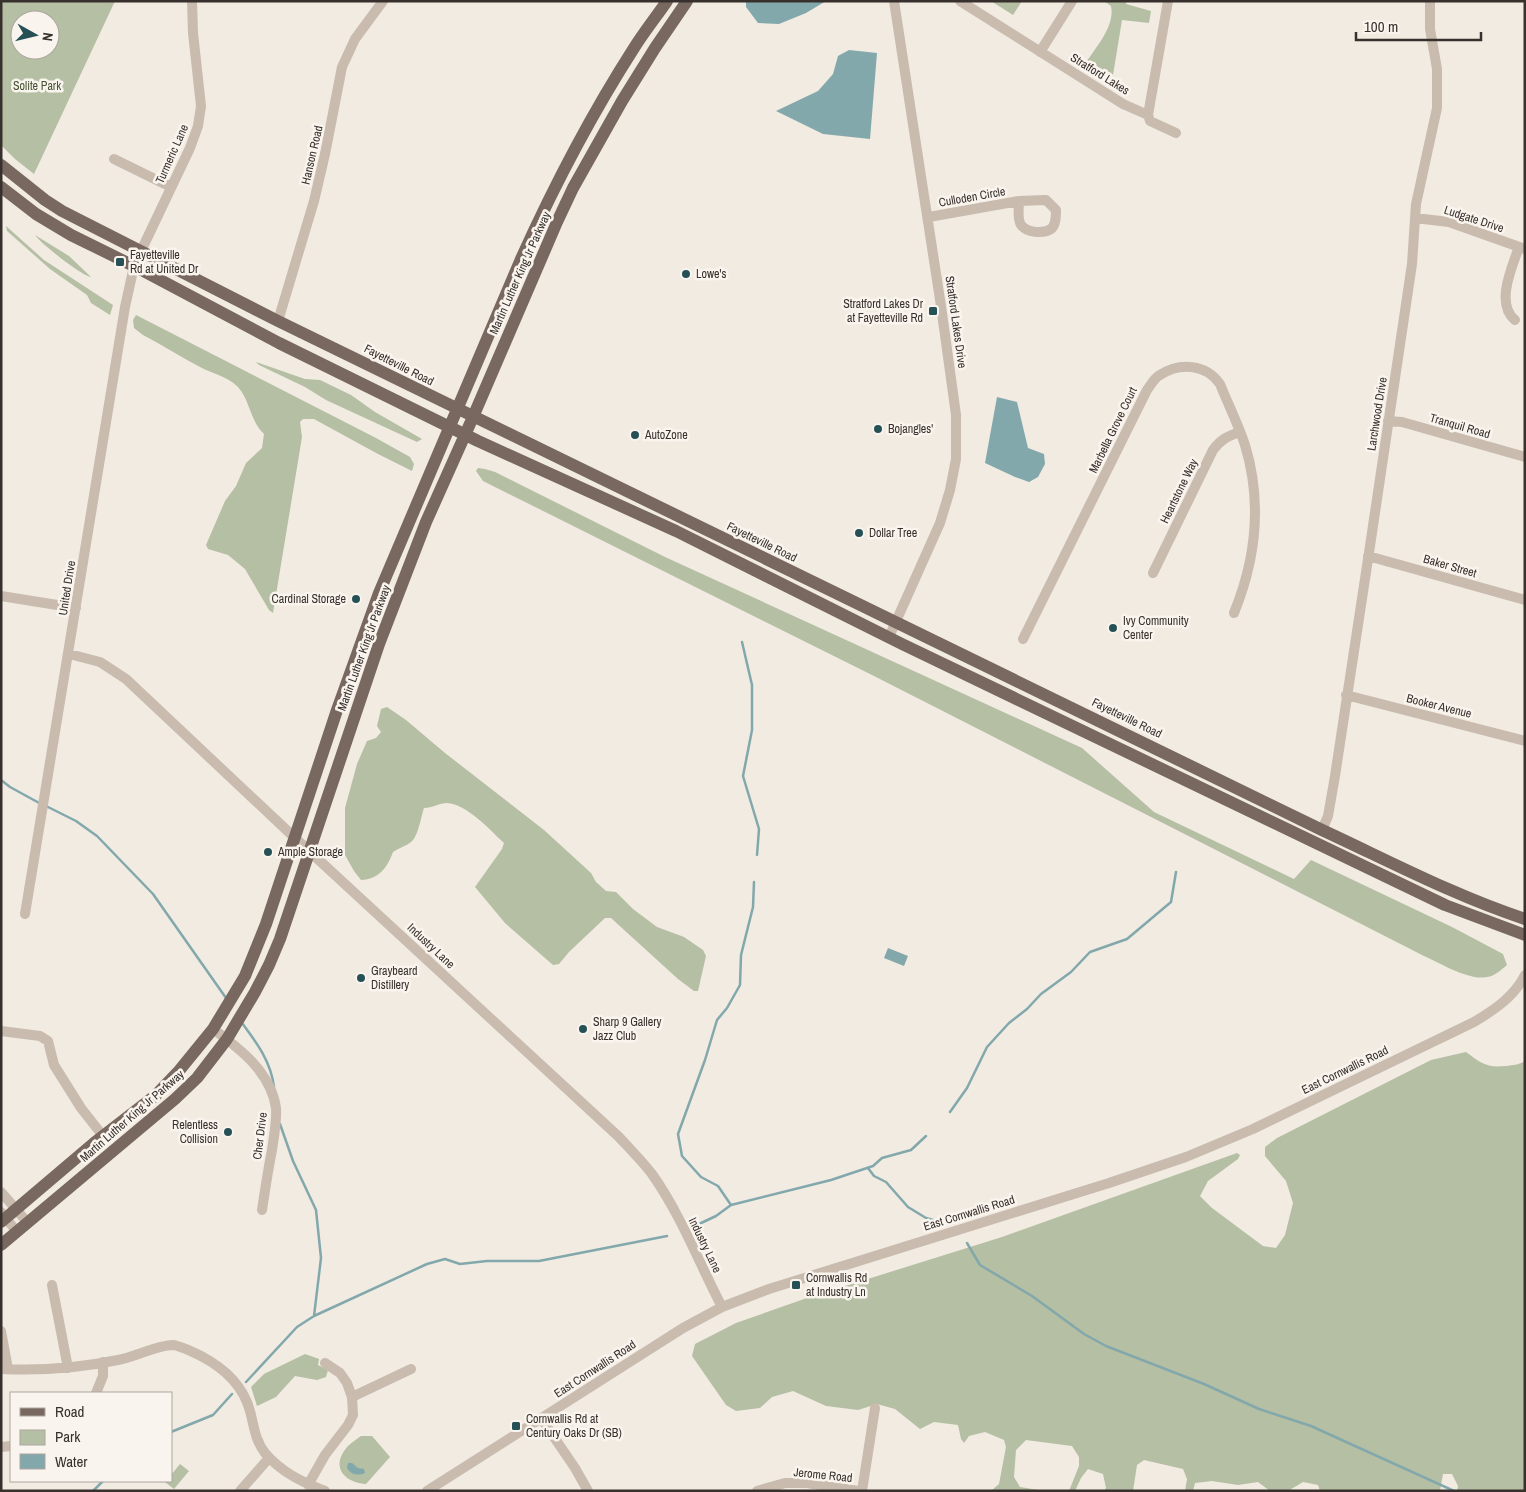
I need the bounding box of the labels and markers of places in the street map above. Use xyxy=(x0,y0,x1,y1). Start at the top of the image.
place label: Fayetteville Rd at United Dr xyxy=(130,247,199,277)
marker: Fayetteville Rd at United Dr xyxy=(114,256,126,268)
place label: Lowe's xyxy=(696,266,726,282)
marker: Lowe's xyxy=(680,268,692,280)
place label: Stratford Lakes Dr at Fayetteville Rd xyxy=(843,296,924,326)
marker: Stratford Lakes Dr at Fayetteville Rd xyxy=(927,305,939,317)
place label: Bojangles' xyxy=(888,421,933,437)
marker: Bojangles' xyxy=(872,423,884,435)
place label: AutoZone xyxy=(644,427,688,443)
marker: AutoZone xyxy=(629,429,641,441)
place label: Dollar Tree xyxy=(869,525,917,541)
marker: Dollar Tree xyxy=(853,527,865,539)
place label: Cardinal Storage xyxy=(272,591,346,607)
marker: Cardinal Storage xyxy=(350,593,362,605)
place label: Ivy Community Center xyxy=(1123,613,1189,643)
marker: Ivy Community Center xyxy=(1107,622,1119,634)
place label: Ample Storage xyxy=(277,844,343,860)
marker: Ample Storage xyxy=(262,846,274,858)
place label: Graybeard Distillery xyxy=(371,963,418,993)
marker: Graybeard Distillery xyxy=(355,972,367,984)
place label: Sharp 9 Gallery Jazz Club xyxy=(593,1014,661,1044)
marker: Sharp 9 Gallery Jazz Club xyxy=(577,1023,589,1035)
place label: Relentless Collision xyxy=(172,1117,218,1147)
marker: Relentless Collision xyxy=(222,1126,234,1138)
place label: Cornwallis Rd at Industry Ln xyxy=(806,1270,867,1300)
marker: Cornwallis Rd at Industry Ln xyxy=(790,1279,802,1291)
place label: Cornwallis Rd at Century Oaks Dr (SB) xyxy=(526,1411,622,1441)
marker: Cornwallis Rd at Century Oaks Dr (SB) xyxy=(510,1420,522,1432)

